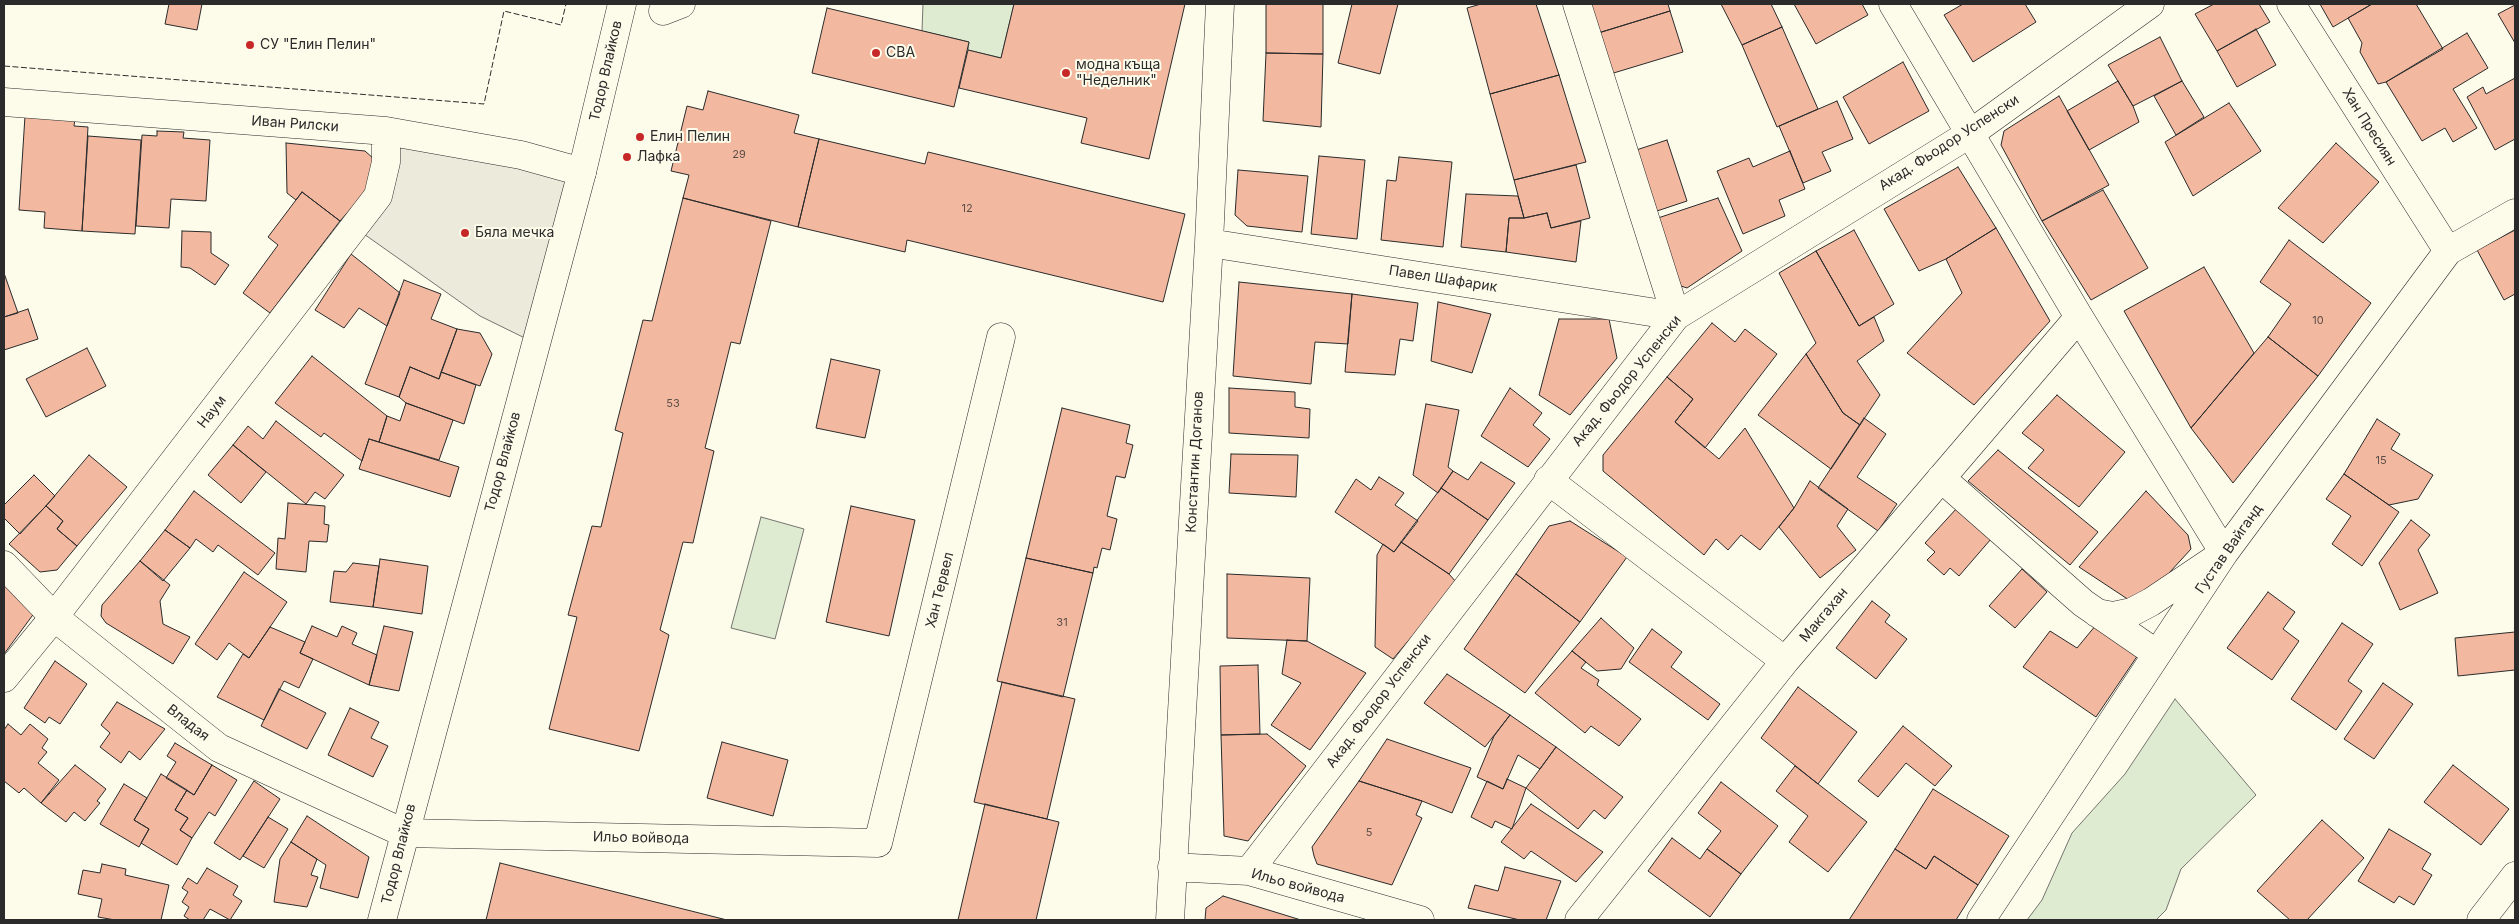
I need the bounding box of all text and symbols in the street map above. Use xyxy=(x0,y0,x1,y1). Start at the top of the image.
street label: Тодор Влайков xyxy=(586,19,626,123)
place label: СУ "Елин Пелин" xyxy=(260,37,376,53)
marker: СУ "Елин Пелин" xyxy=(244,39,256,51)
place label: CBA xyxy=(886,45,915,61)
marker: CBA xyxy=(870,47,882,59)
place label: модна къща "Неделник" xyxy=(1076,57,1160,90)
marker: модна къща "Неделник" xyxy=(1060,67,1072,79)
street label: Хан Пресиян xyxy=(2338,85,2400,169)
street label: Акад. Фьодор Успенски xyxy=(1876,91,2022,195)
street label: Иван Рилски xyxy=(251,113,339,135)
place label: Елин Пелин xyxy=(650,129,730,145)
marker: Елин Пелин xyxy=(634,131,646,143)
house number: 29 xyxy=(732,148,746,162)
place label: Лафка xyxy=(637,149,680,165)
marker: Лафка xyxy=(621,151,633,163)
house number: 12 xyxy=(961,202,973,216)
place label: Бяла мечка xyxy=(475,225,554,241)
marker: Бяла мечка xyxy=(459,227,471,239)
street label: Павел Шафарик xyxy=(1388,262,1498,296)
street label: Акад. Фьодор Успенски xyxy=(1569,312,1685,450)
house number: 10 xyxy=(2312,314,2324,328)
street label: Константин Доганов xyxy=(1183,391,1207,533)
street label: Наум xyxy=(194,392,230,432)
house number: 53 xyxy=(666,397,680,411)
street label: Тодор Влайков xyxy=(482,410,524,514)
house number: 15 xyxy=(2375,454,2387,468)
street label: Густав Вайганд xyxy=(2192,501,2266,597)
street label: Хан Тервел xyxy=(922,550,958,630)
street label: Макгахан xyxy=(1796,584,1852,646)
house number: 31 xyxy=(1056,616,1068,630)
street label: Акад. Фьодор Успенски xyxy=(1323,631,1435,771)
street label: Владая xyxy=(163,701,213,745)
street label: Тодор Влайков xyxy=(378,802,420,906)
house number: 5 xyxy=(1366,826,1372,840)
street label: Ильо войвода xyxy=(593,829,689,847)
street label: Ильо войвода xyxy=(1249,865,1347,907)

